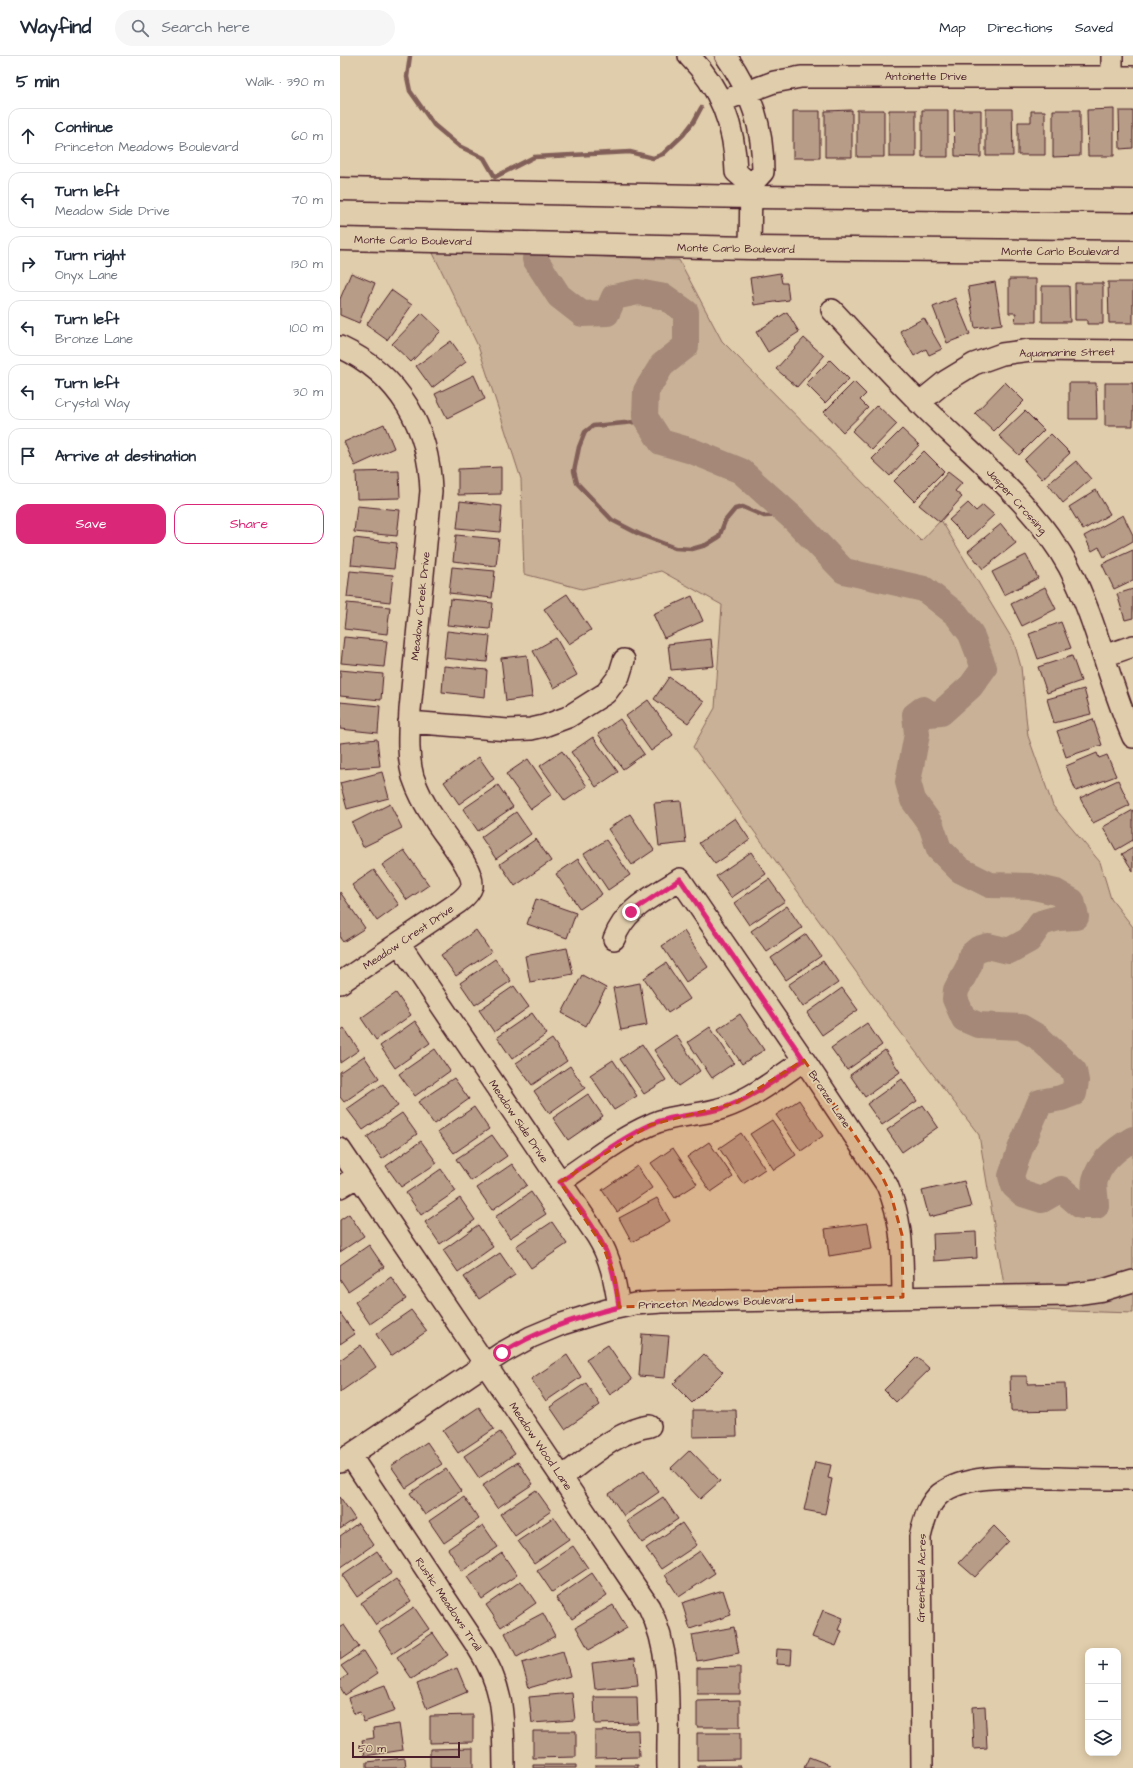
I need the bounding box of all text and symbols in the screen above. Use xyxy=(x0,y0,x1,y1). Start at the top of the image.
search box xyxy=(115,10,395,46)
text: Wayfind xyxy=(20,14,91,41)
icon: search xyxy=(129,17,151,39)
text: Search here xyxy=(161,17,250,38)
text: Map xyxy=(939,18,966,38)
text: Directions xyxy=(988,18,1053,38)
text: Saved xyxy=(1075,18,1113,38)
street label: Antoinette Drive xyxy=(885,69,967,84)
text: 5 min xyxy=(16,70,59,94)
text: Walk · 390 m xyxy=(245,73,324,91)
text: Continue xyxy=(55,117,113,138)
icon: ahead xyxy=(17,125,39,147)
text: 60 m xyxy=(291,127,323,145)
text: Princeton Meadows Boulevard xyxy=(55,138,239,156)
text: Turn left xyxy=(55,181,119,202)
icon: left xyxy=(17,189,39,211)
text: 70 m xyxy=(291,191,323,209)
text: Meadow Side Drive xyxy=(55,202,170,220)
street label: Monte Carlo Boulevard xyxy=(354,232,472,249)
street label: Monte Carlo Boulevard xyxy=(677,240,795,257)
street label: Monte Carlo Boulevard xyxy=(1001,244,1119,259)
text: Turn right xyxy=(55,245,126,266)
icon: right xyxy=(17,253,39,275)
text: 130 m xyxy=(291,255,323,273)
text: Onyx Lane xyxy=(55,266,118,284)
text: Turn left xyxy=(55,309,119,330)
icon: left xyxy=(17,317,39,339)
text: 100 m xyxy=(290,319,323,337)
text: Bronze Lane xyxy=(55,330,133,348)
street label: Aquamarine Street xyxy=(1019,344,1115,361)
text: Turn left xyxy=(55,373,119,394)
icon: left xyxy=(17,381,39,403)
text: 30 m xyxy=(293,383,323,401)
text: Crystal Way xyxy=(55,394,130,412)
icon: arrive xyxy=(17,445,39,467)
text: Arrive at destination xyxy=(55,446,196,467)
street label: Jasper Crossing xyxy=(982,465,1050,538)
button: Save xyxy=(16,504,166,544)
button: Share xyxy=(174,504,324,544)
street label: Meadow Creek Drive xyxy=(407,551,434,661)
street label: Meadow Crest Drive xyxy=(360,901,457,973)
route end xyxy=(622,903,640,921)
street label: Bronze Lane xyxy=(805,1068,854,1131)
street label: Meadow Side Drive xyxy=(485,1077,552,1166)
street label: Princeton Meadows Boulevard xyxy=(638,1292,794,1313)
route start xyxy=(493,1344,511,1362)
street label: Meadow Wood Lane xyxy=(506,1399,576,1493)
street label: Greenfield Acres xyxy=(913,1533,930,1622)
street label: Rustic Meadows Trail xyxy=(412,1555,486,1654)
map controls xyxy=(1085,1648,1121,1756)
button: + xyxy=(1085,1648,1121,1684)
button: − xyxy=(1085,1684,1121,1720)
button: layers xyxy=(1085,1720,1121,1756)
scale bar xyxy=(352,1740,460,1759)
text: 50 m xyxy=(358,1741,386,1756)

